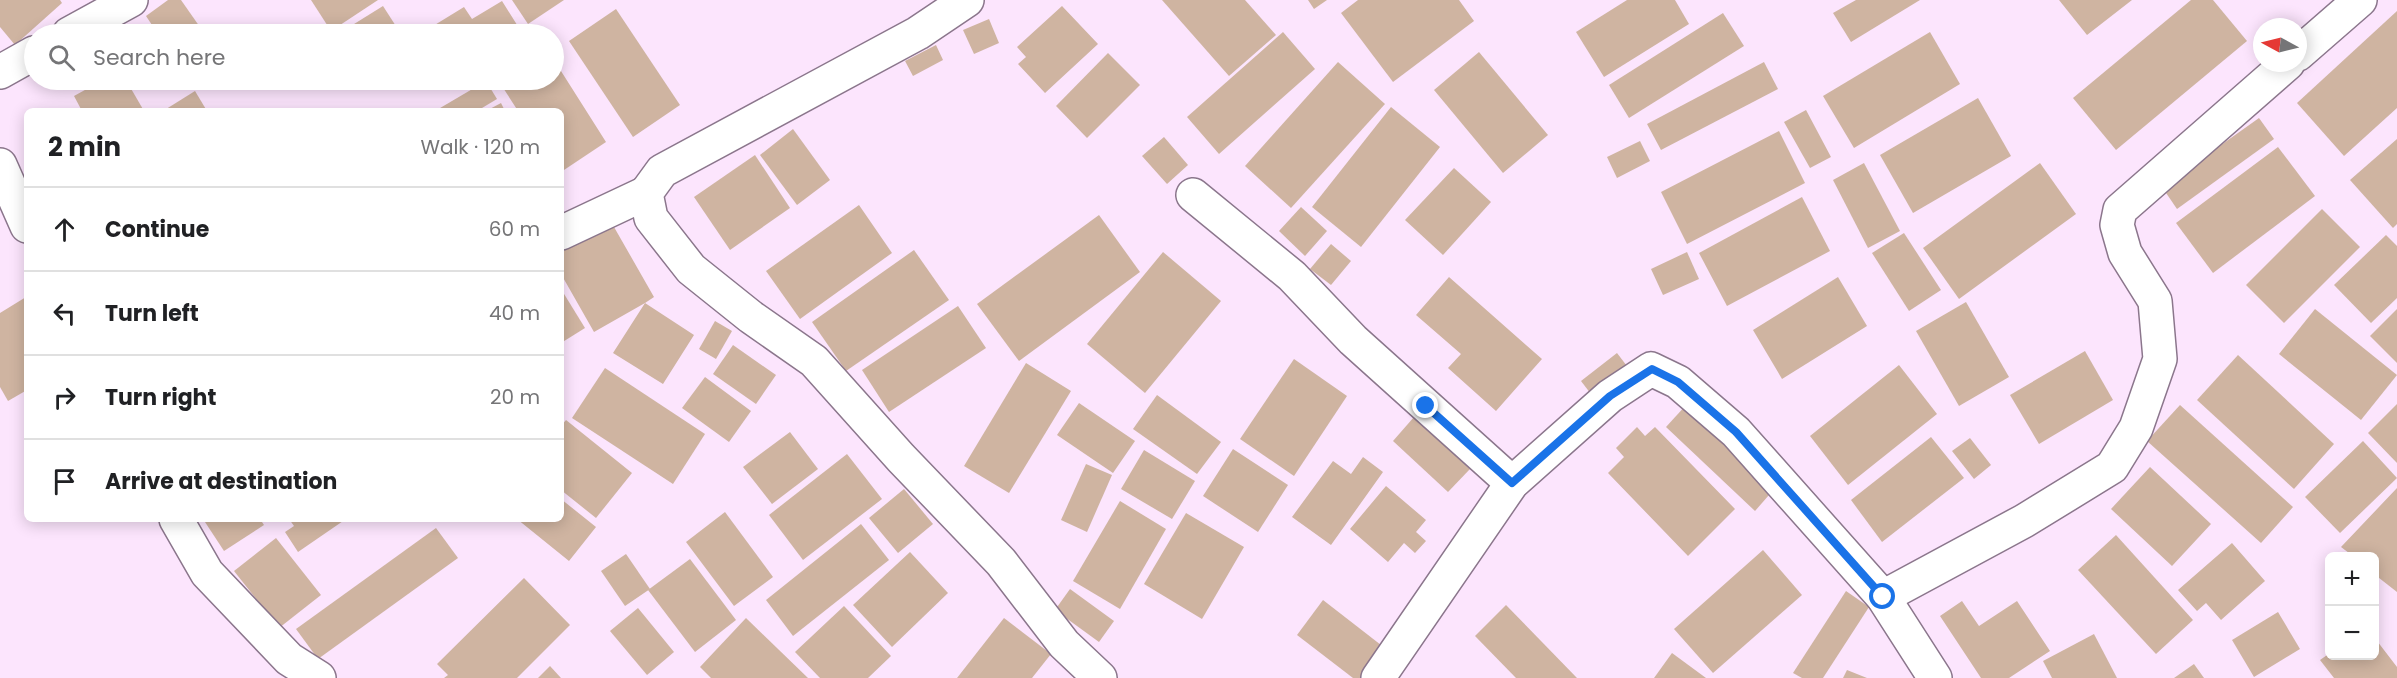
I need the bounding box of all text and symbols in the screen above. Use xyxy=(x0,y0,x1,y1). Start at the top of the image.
north arrow xyxy=(2253,18,2307,72)
search box xyxy=(24,24,564,90)
icon: search xyxy=(45,41,78,74)
text: Search here xyxy=(93,42,226,73)
text: 2 min xyxy=(48,129,121,165)
text: Walk · 120 m xyxy=(420,133,540,161)
icon: ahead xyxy=(48,213,81,246)
text: Continue xyxy=(105,214,209,245)
text: 60 m xyxy=(489,215,540,243)
icon: left xyxy=(48,297,81,330)
text: Turn left xyxy=(105,298,199,329)
text: 40 m xyxy=(489,299,540,327)
icon: right xyxy=(48,381,81,414)
text: Turn right xyxy=(105,382,216,413)
text: 20 m xyxy=(490,383,540,411)
route end xyxy=(1412,392,1438,418)
icon: arrive xyxy=(48,465,81,498)
text: Arrive at destination xyxy=(105,466,337,497)
map controls xyxy=(2325,552,2379,660)
button: + xyxy=(2325,552,2379,606)
route start xyxy=(1869,583,1895,609)
button: − xyxy=(2325,606,2379,660)

